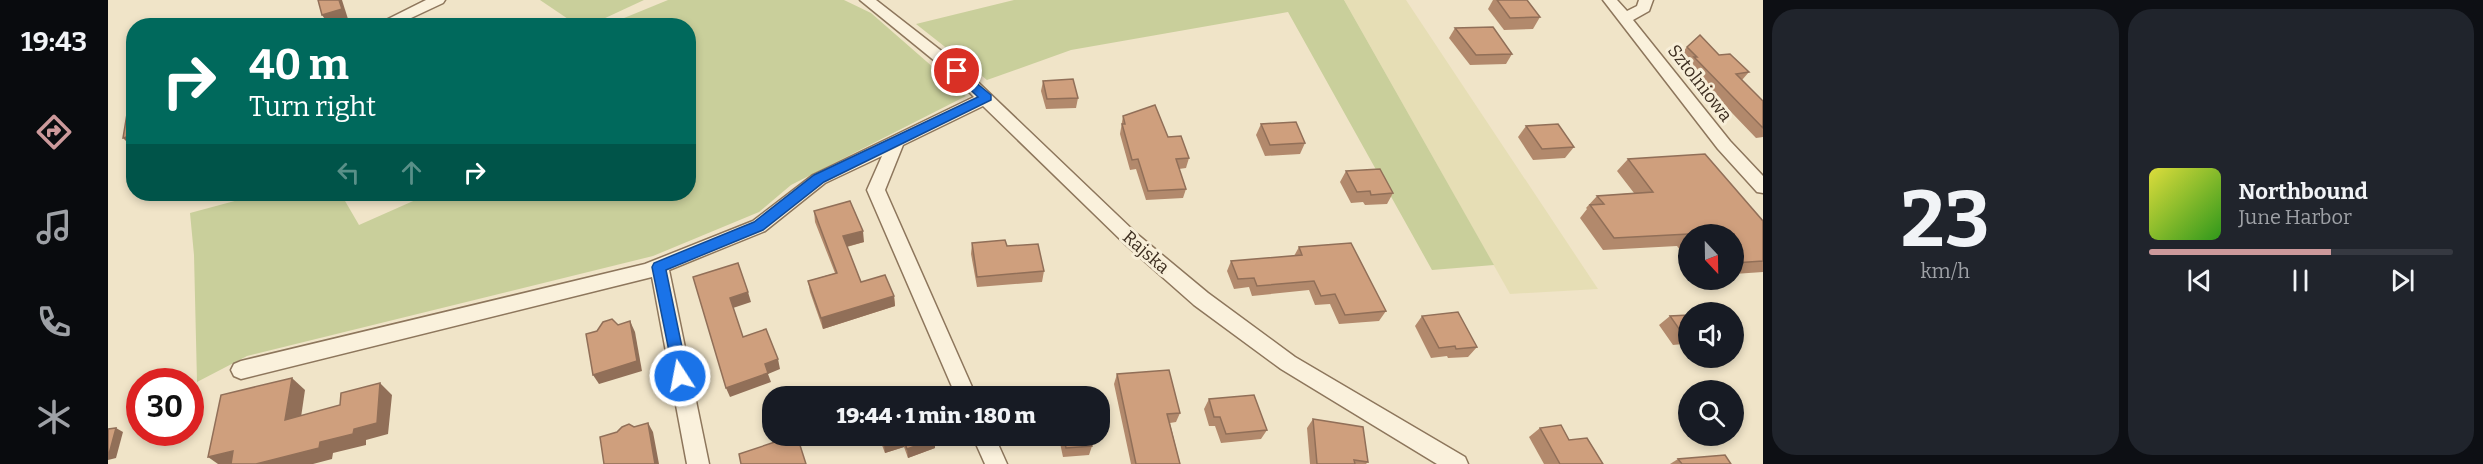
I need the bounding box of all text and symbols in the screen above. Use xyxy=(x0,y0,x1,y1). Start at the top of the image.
text: 19:43 xyxy=(21,26,87,58)
text: 40 m xyxy=(249,40,349,90)
street label: Sztolniowa xyxy=(1663,40,1737,126)
icon: right xyxy=(150,42,228,120)
pin xyxy=(931,45,982,96)
icon: arrive xyxy=(940,54,973,87)
text: Turn right xyxy=(249,91,376,123)
icon: directions xyxy=(33,111,75,153)
icon: left xyxy=(332,156,365,189)
icon: ahead xyxy=(395,156,428,189)
icon: right xyxy=(458,156,491,189)
text: 23 xyxy=(1901,173,1990,267)
text: Northbound xyxy=(2239,178,2368,205)
text: June Harbor xyxy=(2239,205,2352,229)
icon: music xyxy=(33,206,75,248)
north arrow xyxy=(1678,224,1744,290)
map controls xyxy=(1678,224,1744,446)
street label: Rajska xyxy=(1118,226,1174,278)
text: km/h xyxy=(1921,259,1970,283)
icon: previous xyxy=(2183,264,2216,297)
icon: pause xyxy=(2284,264,2317,297)
icon: next xyxy=(2386,264,2419,297)
icon: phone xyxy=(33,301,75,343)
button: sound xyxy=(1678,302,1744,368)
position arrow xyxy=(648,344,712,408)
speed limit sign: 30 xyxy=(126,368,204,446)
button: search xyxy=(1678,380,1744,446)
icon: climate xyxy=(33,396,75,438)
text: 19:44 · 1 min · 180 m xyxy=(836,402,1036,429)

